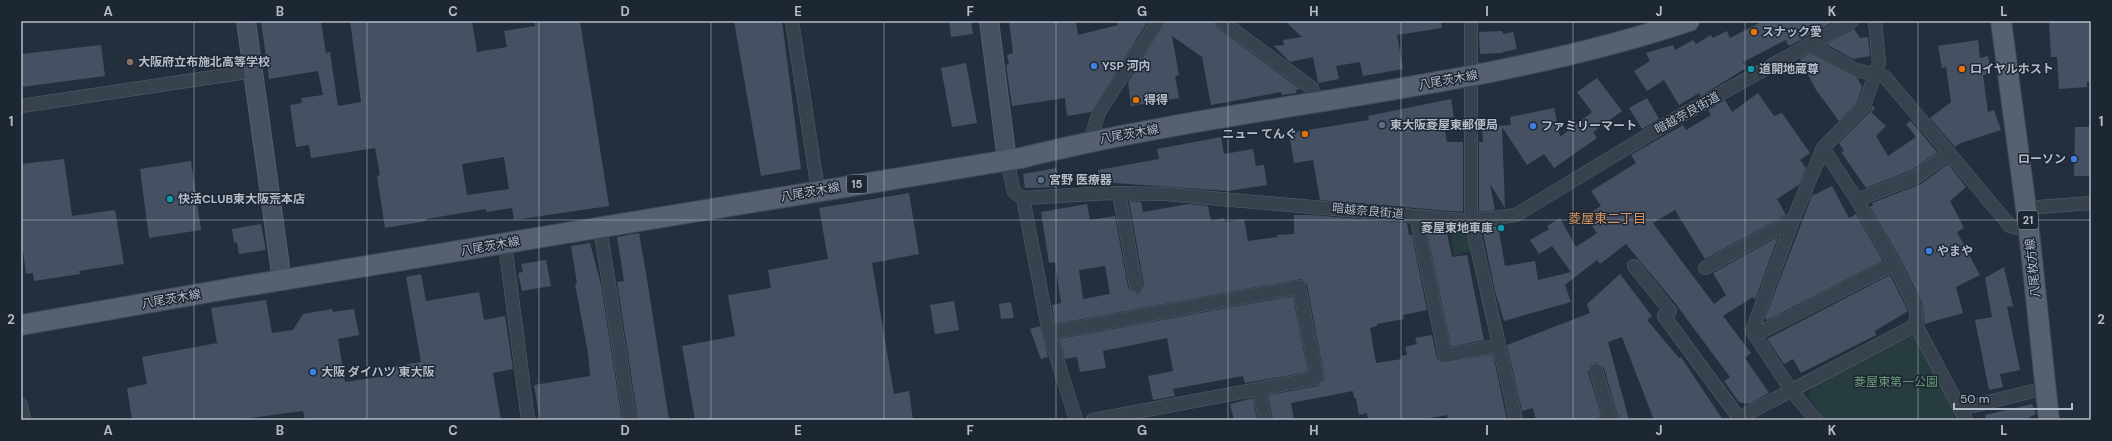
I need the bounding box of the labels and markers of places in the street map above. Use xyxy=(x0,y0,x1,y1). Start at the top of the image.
place label: スナック愛 xyxy=(1762,24,1822,40)
marker: スナック愛 xyxy=(1749,27,1759,37)
place label: 大阪府立布施北高等学校 xyxy=(138,54,270,70)
marker: 大阪府立布施北高等学校 xyxy=(125,57,135,67)
place label: YSP 河内 xyxy=(1102,58,1151,74)
marker: YSP 河内 xyxy=(1089,61,1099,71)
place label: 道開地蔵尊 xyxy=(1759,61,1819,77)
place label: ロイヤルホスト xyxy=(1970,61,2054,77)
marker: 道開地蔵尊 xyxy=(1746,64,1756,74)
marker: ロイヤルホスト xyxy=(1957,64,1967,74)
place label: 得得 xyxy=(1144,92,1168,108)
marker: 得得 xyxy=(1131,95,1141,105)
place label: 東大阪菱屋東郵便局 xyxy=(1390,117,1498,133)
place label: ファミリーマート xyxy=(1541,118,1637,134)
marker: 東大阪菱屋東郵便局 xyxy=(1377,120,1387,130)
marker: ファミリーマート xyxy=(1528,121,1538,131)
place label: ニュー てんぐ xyxy=(1222,126,1297,142)
marker: ニュー てんぐ xyxy=(1300,129,1310,139)
place label: ローソン xyxy=(2018,151,2066,167)
marker: ローソン xyxy=(2069,154,2079,164)
place label: 宮野 医療器 xyxy=(1049,172,1113,188)
marker: 宮野 医療器 xyxy=(1036,175,1046,185)
place label: 快活CLUB東大阪荒本店 xyxy=(178,191,305,207)
marker: 快活CLUB東大阪荒本店 xyxy=(165,194,175,204)
place label: 菱屋東地車庫 xyxy=(1421,220,1493,236)
marker: 菱屋東地車庫 xyxy=(1496,223,1506,233)
place label: やまや xyxy=(1937,243,1973,259)
marker: やまや xyxy=(1924,246,1934,256)
place label: 大阪 ダイハツ 東大阪 xyxy=(321,364,434,380)
marker: 大阪 ダイハツ 東大阪 xyxy=(308,367,318,377)

